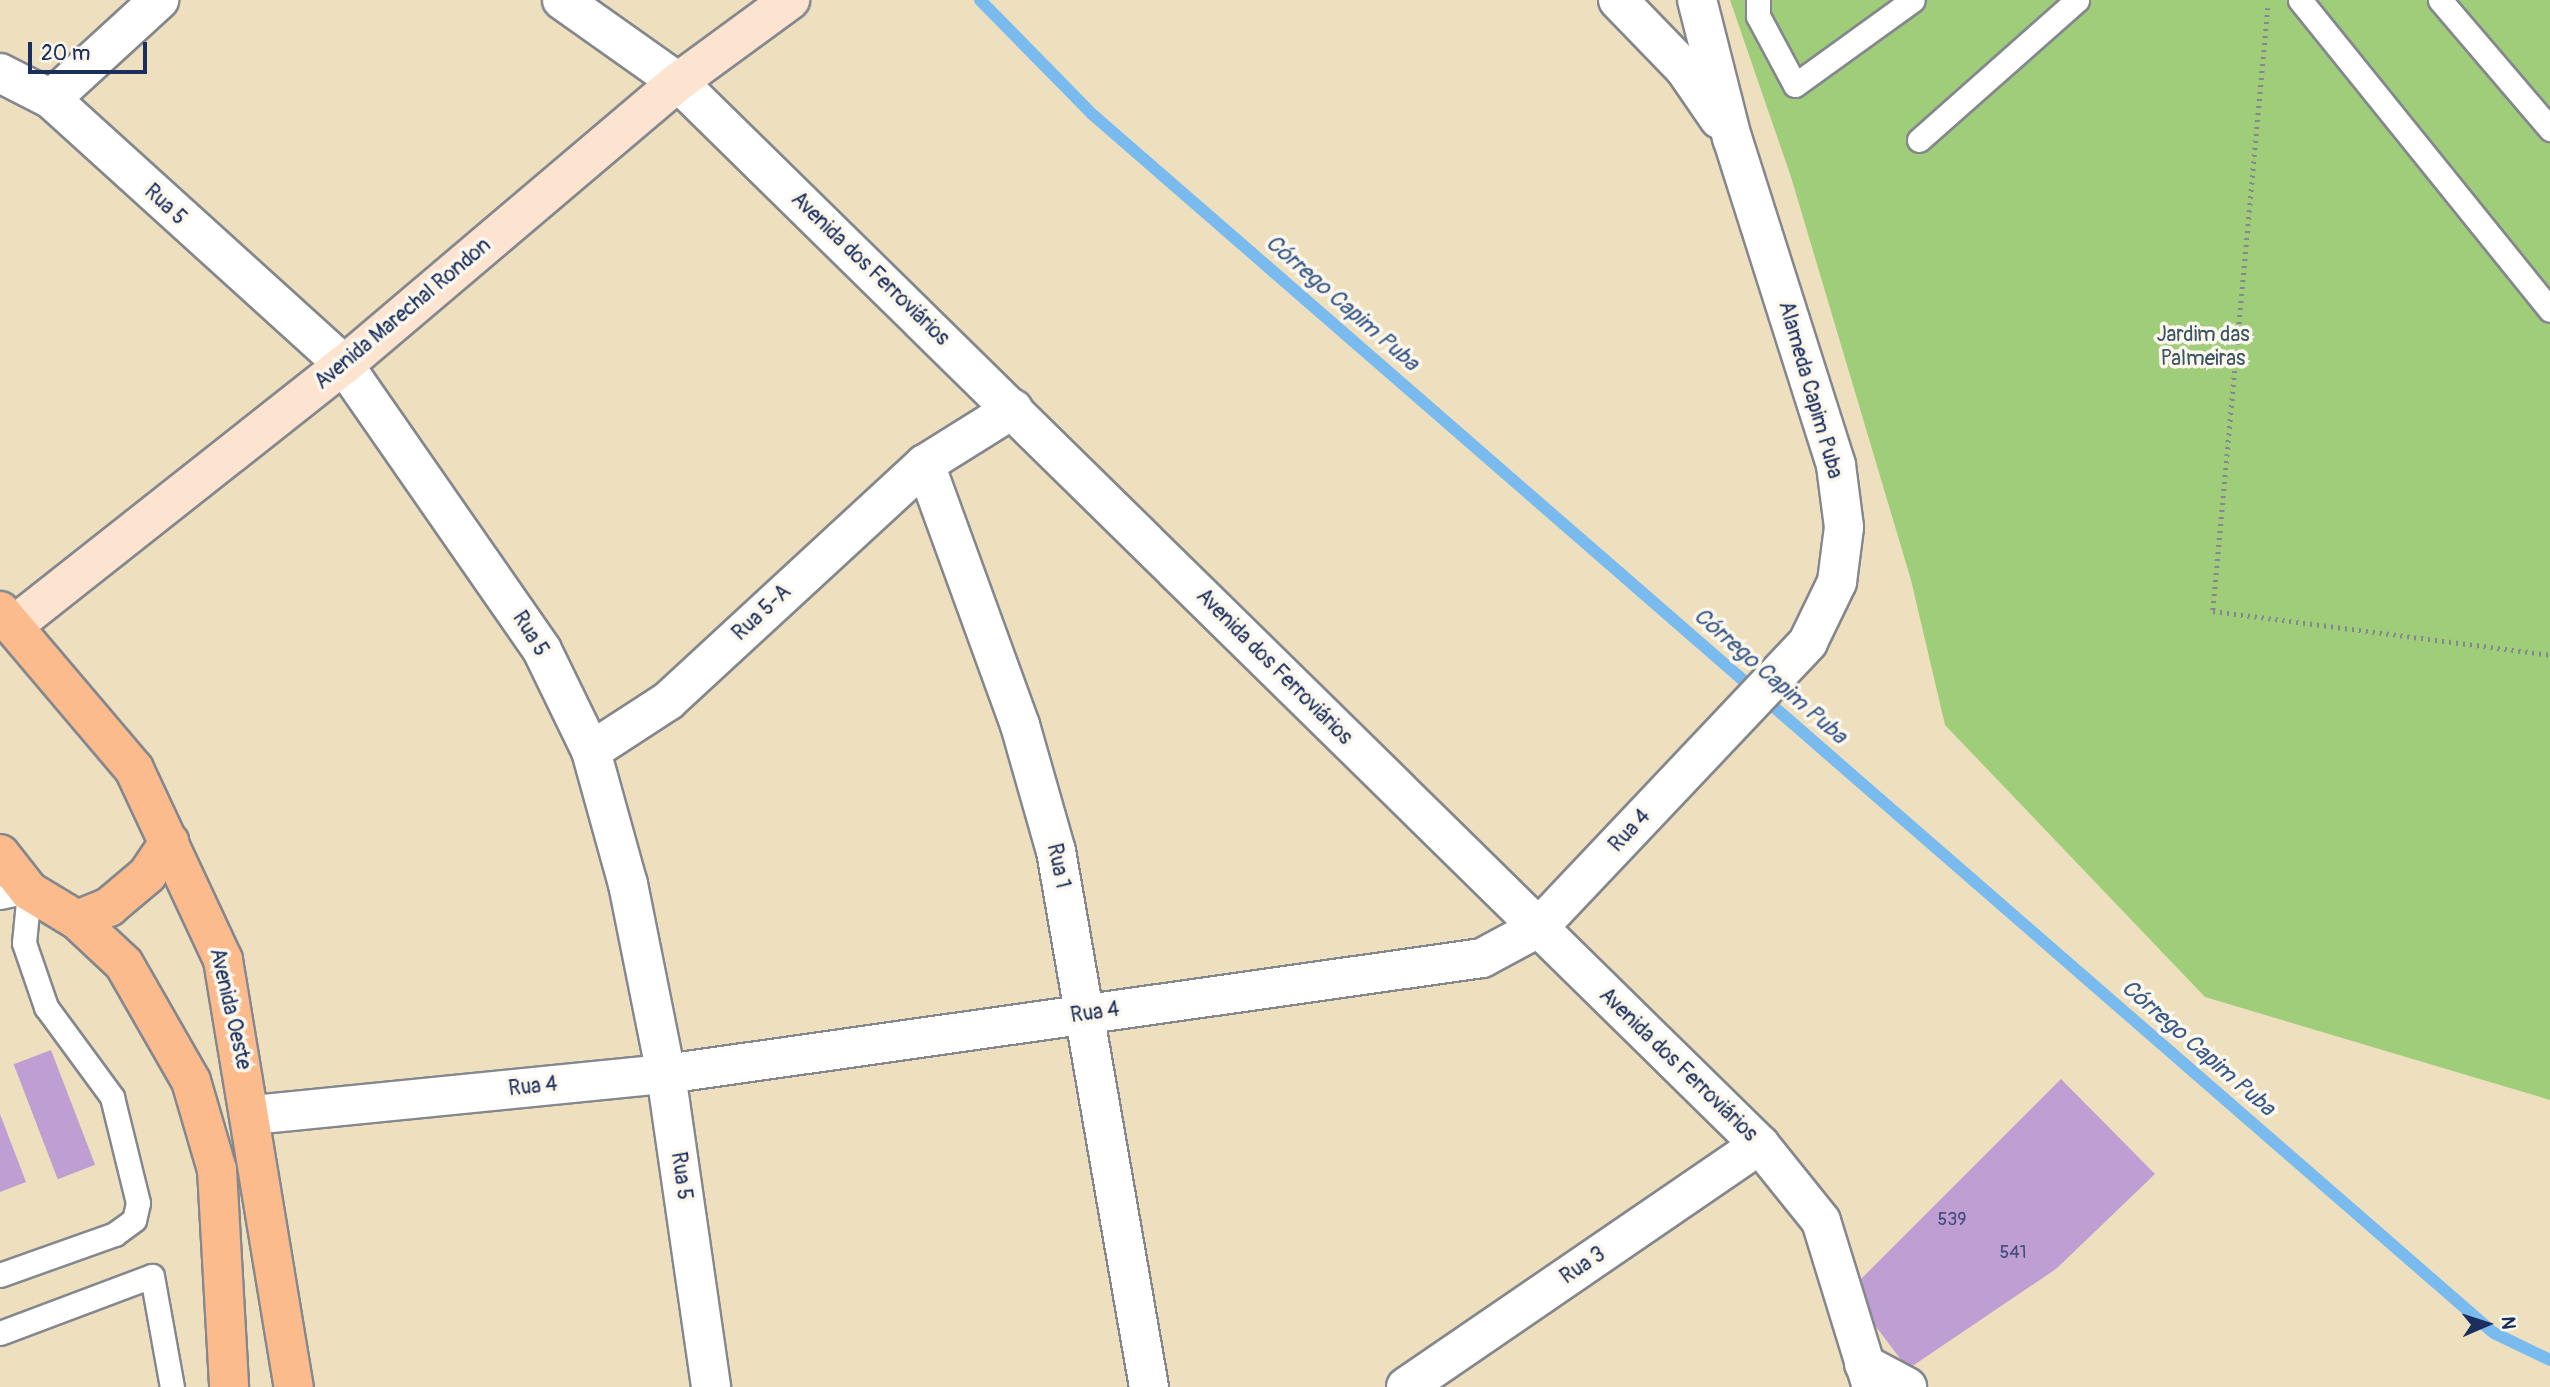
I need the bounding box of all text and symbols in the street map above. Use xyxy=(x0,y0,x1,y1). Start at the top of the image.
scale bar xyxy=(32,28,150,72)
text: 20 m xyxy=(41,40,90,67)
street label: Rua 5 xyxy=(139,179,191,231)
street label: Avenida dos Ferroviários xyxy=(786,187,954,351)
water label: Córrego Capim Puba xyxy=(1260,229,1424,377)
street label: Avenida Marechal Rondon xyxy=(310,233,496,395)
street label: Alameda Capim Puba xyxy=(1773,298,1847,482)
park label: Jardim das Palmeiras xyxy=(2156,322,2250,372)
street label: Rua 5-A xyxy=(727,580,797,646)
street label: Avenida dos Ferroviários xyxy=(1191,584,1357,750)
water label: Córrego Capim Puba xyxy=(1688,602,1852,750)
street label: Rua 5 xyxy=(506,607,554,661)
street label: Rua 4 xyxy=(1604,804,1656,858)
street label: Rua 1 xyxy=(1041,841,1075,891)
street label: Avenida Oeste xyxy=(204,946,256,1072)
water label: Córrego Capim Puba xyxy=(2116,974,2280,1122)
street label: Avenida dos Ferroviários xyxy=(1594,983,1762,1147)
street label: Rua 4 xyxy=(1069,997,1121,1029)
street label: Rua 4 xyxy=(507,1072,559,1102)
street label: Rua 5 xyxy=(665,1150,697,1202)
house number: 539 xyxy=(1937,1209,1967,1231)
street label: Rua 3 xyxy=(1556,1242,1610,1290)
house number: 541 xyxy=(1999,1242,2027,1264)
north arrow xyxy=(2452,1289,2522,1359)
text: N xyxy=(2496,1316,2520,1330)

